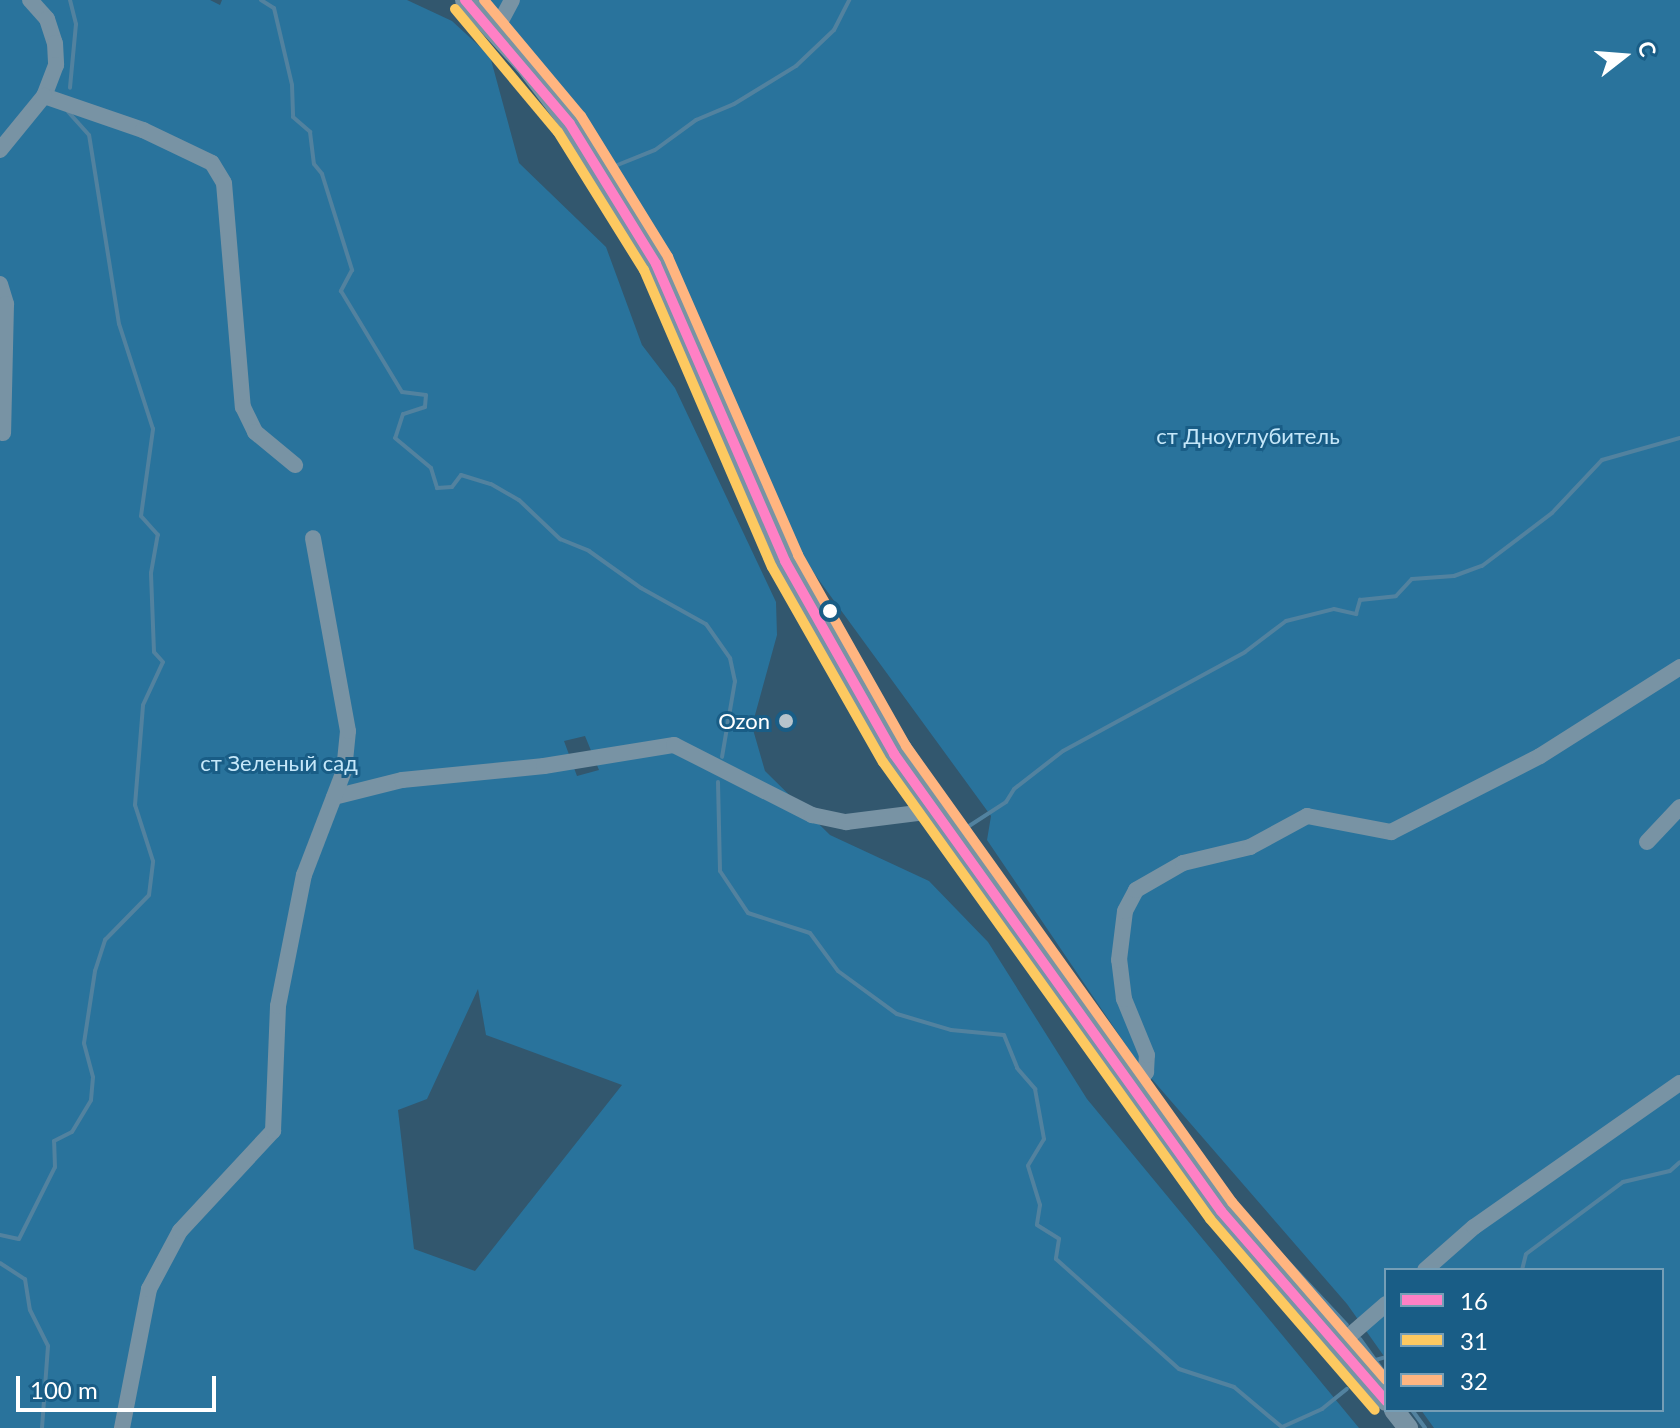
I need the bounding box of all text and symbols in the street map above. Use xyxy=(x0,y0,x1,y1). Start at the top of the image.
north arrow xyxy=(1584,16,1664,96)
text: С xyxy=(1632,38,1662,60)
park label: ст Дноуглубитель xyxy=(1156,423,1340,449)
unlabelled marker xyxy=(822,603,838,619)
place label: Ozon xyxy=(718,708,770,734)
marker: Ozon xyxy=(777,712,795,730)
park label: ст Зеленый сад xyxy=(200,750,358,776)
legend xyxy=(1384,1268,1664,1412)
text: 16 xyxy=(1460,1286,1488,1315)
text: 31 xyxy=(1460,1326,1488,1355)
scale bar xyxy=(20,1360,220,1410)
text: 32 xyxy=(1460,1366,1488,1395)
text: 100 m xyxy=(30,1375,98,1404)

